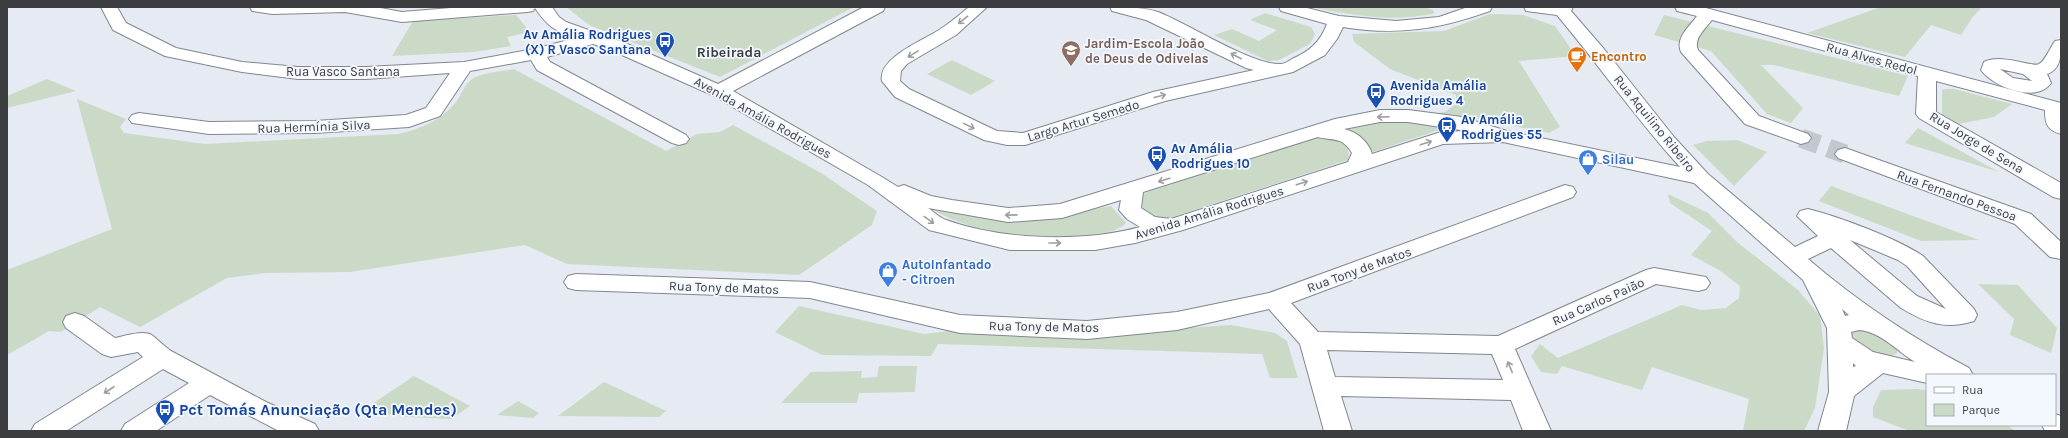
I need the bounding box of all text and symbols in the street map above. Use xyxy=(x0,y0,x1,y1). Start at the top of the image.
one-way arrow xyxy=(957,16,968,25)
place label: Av Amália Rodrigues (X) R Vasco Santana xyxy=(523,27,651,57)
bus stop icon: Av Amália Rodrigues (X) R Vasco Santana xyxy=(654,30,676,58)
place label: Jardim-Escola João de Deus de Odivelas xyxy=(1085,36,1209,66)
school or university icon: Jardim-Escola João de Deus de Odivelas xyxy=(1060,39,1082,67)
street label: Rua Alves Redol xyxy=(1825,39,1919,78)
district label: Ribeirada xyxy=(697,44,761,61)
cafe icon: Encontro xyxy=(1566,45,1588,73)
place label: Encontro xyxy=(1591,49,1647,64)
one-way arrow xyxy=(907,50,919,58)
one-way arrow xyxy=(1231,52,1243,59)
street label: Rua Vasco Santana xyxy=(286,64,400,79)
street label: Rua Aquilino Ribeiro xyxy=(1610,72,1698,175)
street label: Avenida Amália Rodrigues xyxy=(691,73,834,162)
place label: Avenida Amália Rodrigues 4 xyxy=(1390,78,1487,108)
bus stop icon: Avenida Amália Rodrigues 4 xyxy=(1365,81,1387,109)
one-way arrow xyxy=(1153,92,1166,99)
street label: Largo Artur Semedo xyxy=(1025,96,1141,145)
street label: Rua Jorge de Sena xyxy=(1927,108,2026,176)
place label: Av Amália Rodrigues 55 xyxy=(1461,112,1542,142)
one-way arrow xyxy=(1377,113,1390,120)
bus stop icon: Av Amália Rodrigues 55 xyxy=(1436,115,1458,143)
street label: Rua Hermínia Silva xyxy=(257,117,371,136)
one-way arrow xyxy=(963,123,975,131)
one-way arrow xyxy=(1419,139,1432,146)
place label: Av Amália Rodrigues 10 xyxy=(1171,141,1250,171)
bus stop icon: Av Amália Rodrigues 10 xyxy=(1146,144,1168,172)
shop icon: Silau xyxy=(1577,148,1599,176)
place label: Silau xyxy=(1602,152,1634,167)
street label: Rua Fernando Pessoa xyxy=(1895,167,2019,224)
one-way arrow xyxy=(1158,177,1171,184)
one-way arrow xyxy=(1296,179,1309,186)
street label: Avenida Amália Rodrigues xyxy=(1133,183,1285,242)
one-way arrow xyxy=(1005,211,1018,218)
one-way arrow xyxy=(923,216,934,224)
one-way arrow xyxy=(1048,239,1061,247)
street label: Rua Tony de Matos xyxy=(1305,244,1414,295)
place label: AutoInfantado - Citroen xyxy=(902,257,991,287)
shop icon: AutoInfantado - Citroen xyxy=(877,260,899,288)
street label: Rua Carlos Paião xyxy=(1550,274,1647,328)
street label: Rua Tony de Matos xyxy=(669,278,779,297)
street label: Rua Tony de Matos xyxy=(989,318,1099,335)
one-way arrow xyxy=(1506,362,1514,374)
legend xyxy=(1926,374,2056,426)
text: Rua xyxy=(1962,383,1983,397)
one-way arrow xyxy=(104,386,115,394)
bus stop icon: Pct Tomás Anunciação (Qta Mendes) xyxy=(154,398,176,426)
place label: Pct Tomás Anunciação (Qta Mendes) xyxy=(179,400,457,419)
text: Parque xyxy=(1962,403,2000,417)

